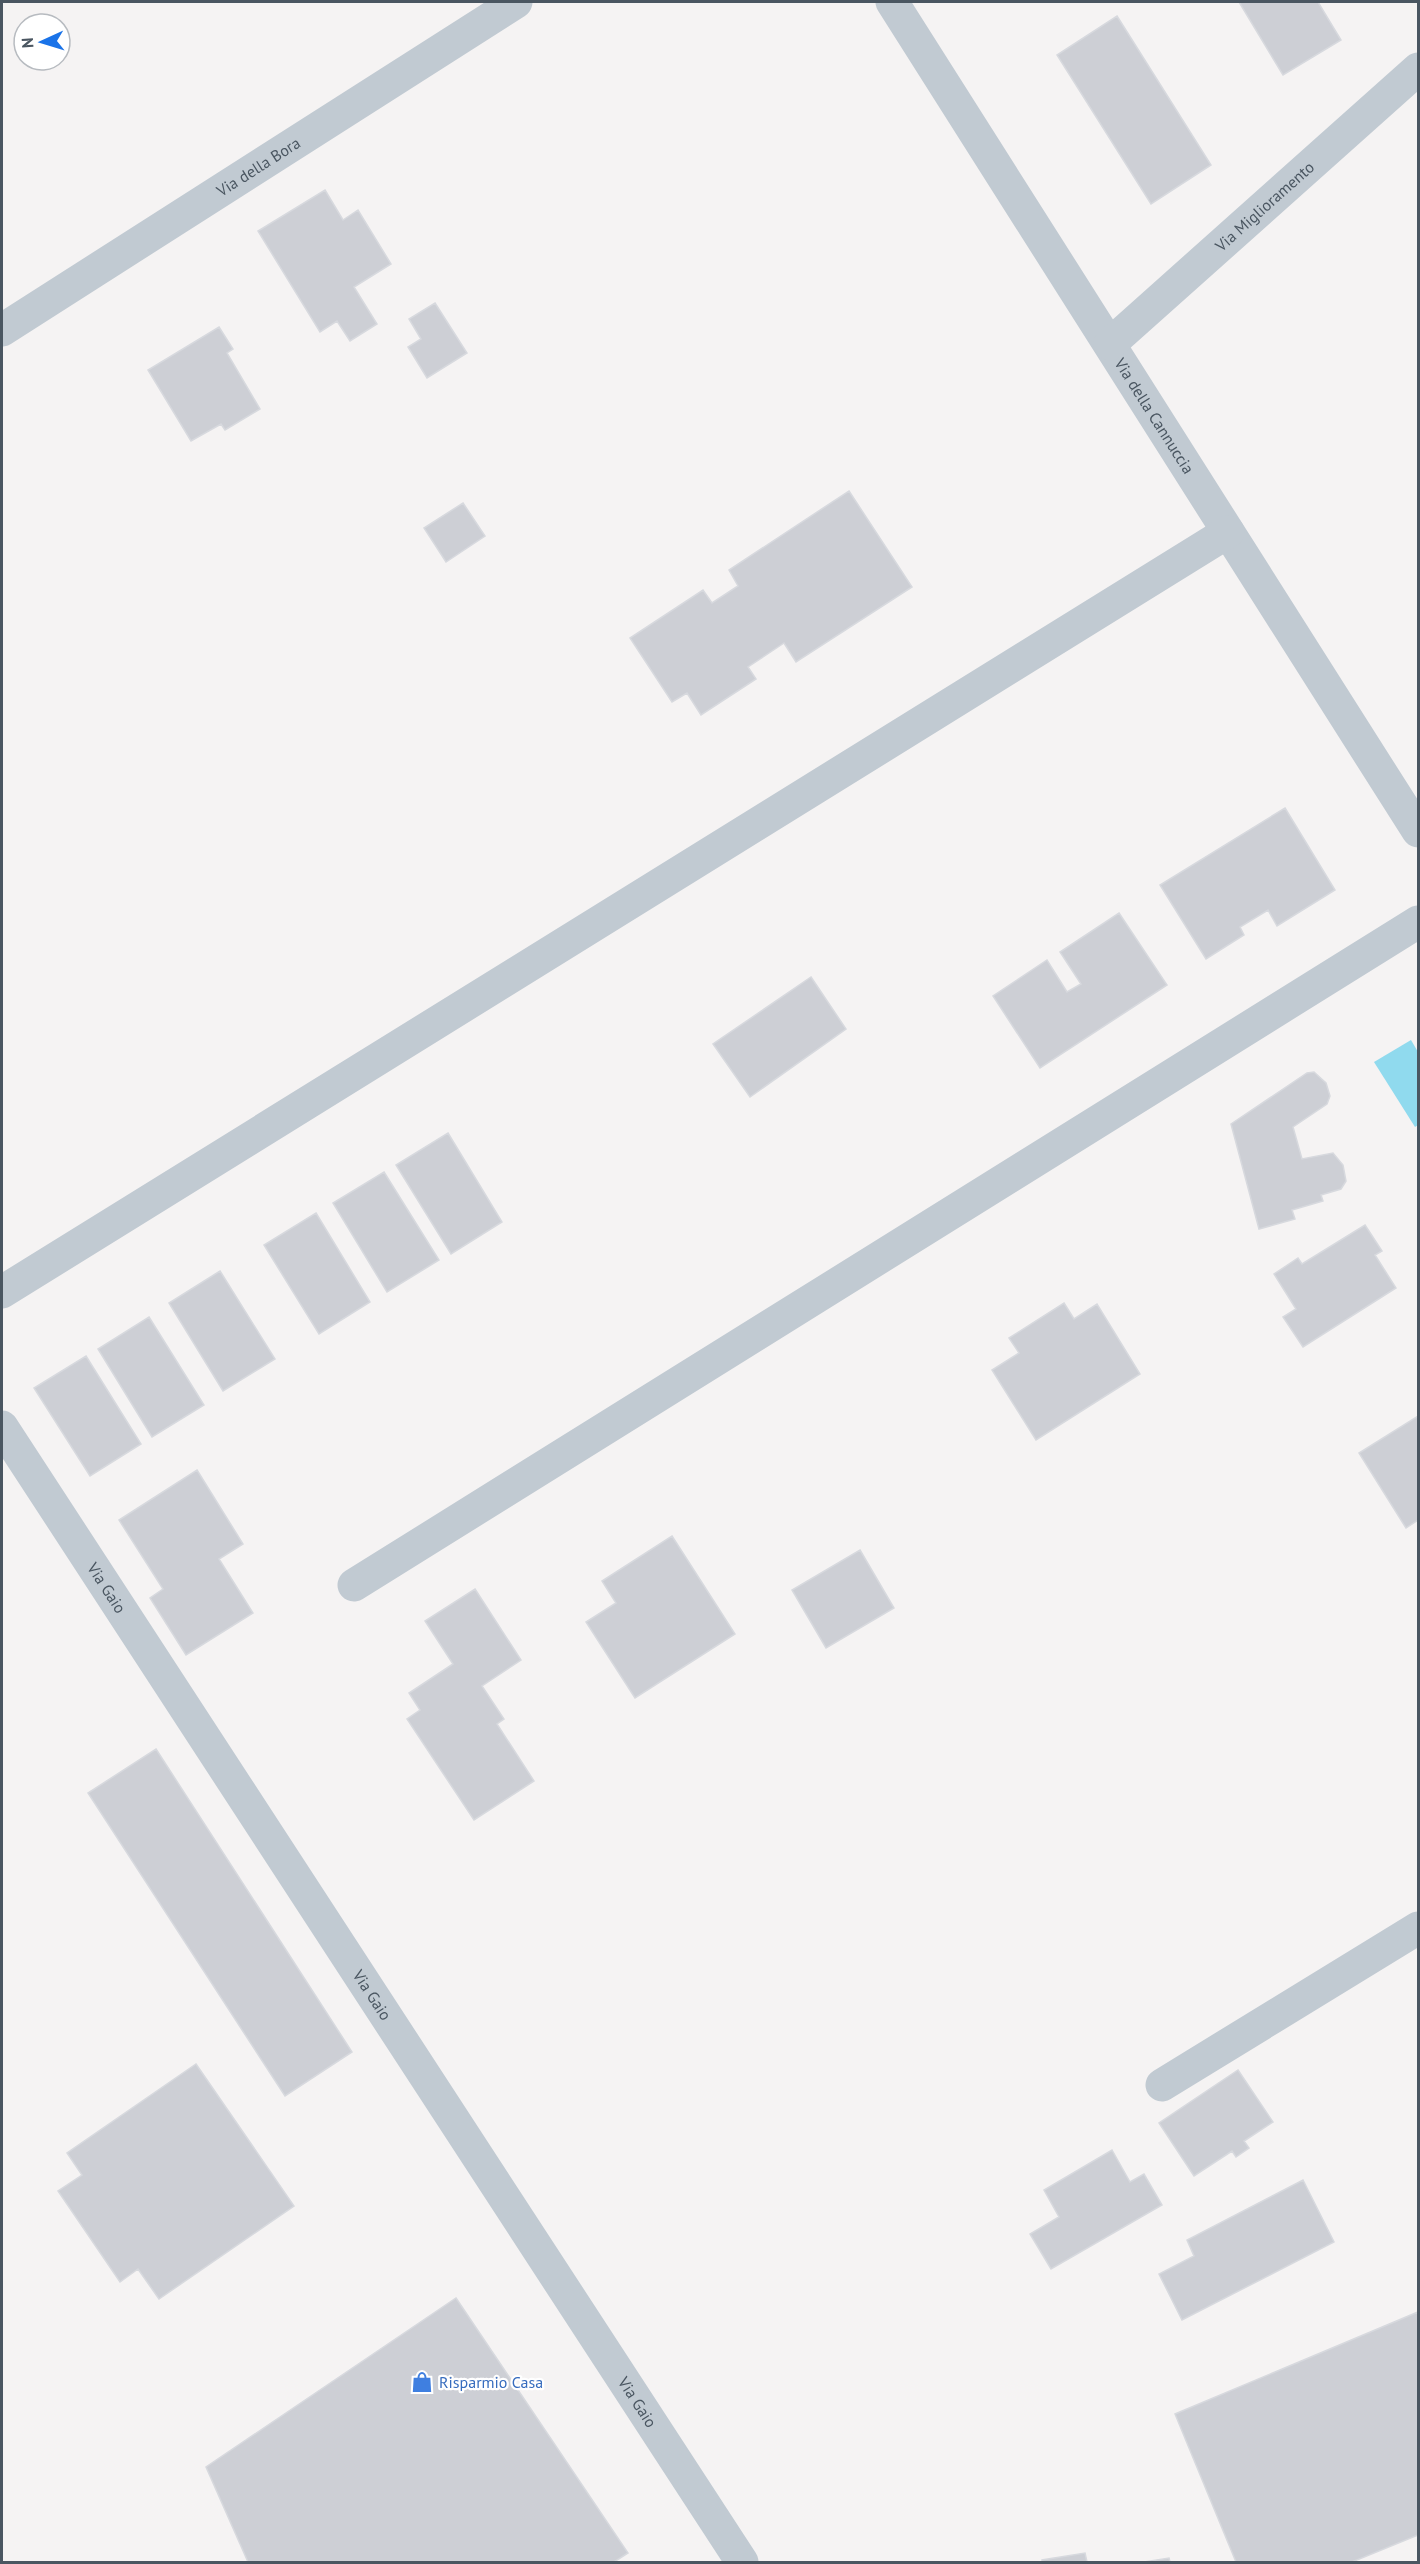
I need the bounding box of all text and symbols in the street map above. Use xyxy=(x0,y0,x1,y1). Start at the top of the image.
north arrow xyxy=(12,12,72,72)
text: N xyxy=(17,37,37,49)
street label: Via della Bora xyxy=(212,132,304,201)
street label: Via Miglioramento xyxy=(1210,157,1318,256)
street label: Via della Cannuccia xyxy=(1110,353,1199,477)
street label: Via Gaio xyxy=(83,1558,131,1617)
street label: Via Gaio xyxy=(348,1965,396,2024)
shop icon: Risparmio Casa xyxy=(410,2370,434,2394)
place label: Risparmio Casa xyxy=(439,2372,543,2392)
street label: Via Gaio xyxy=(613,2372,661,2431)

